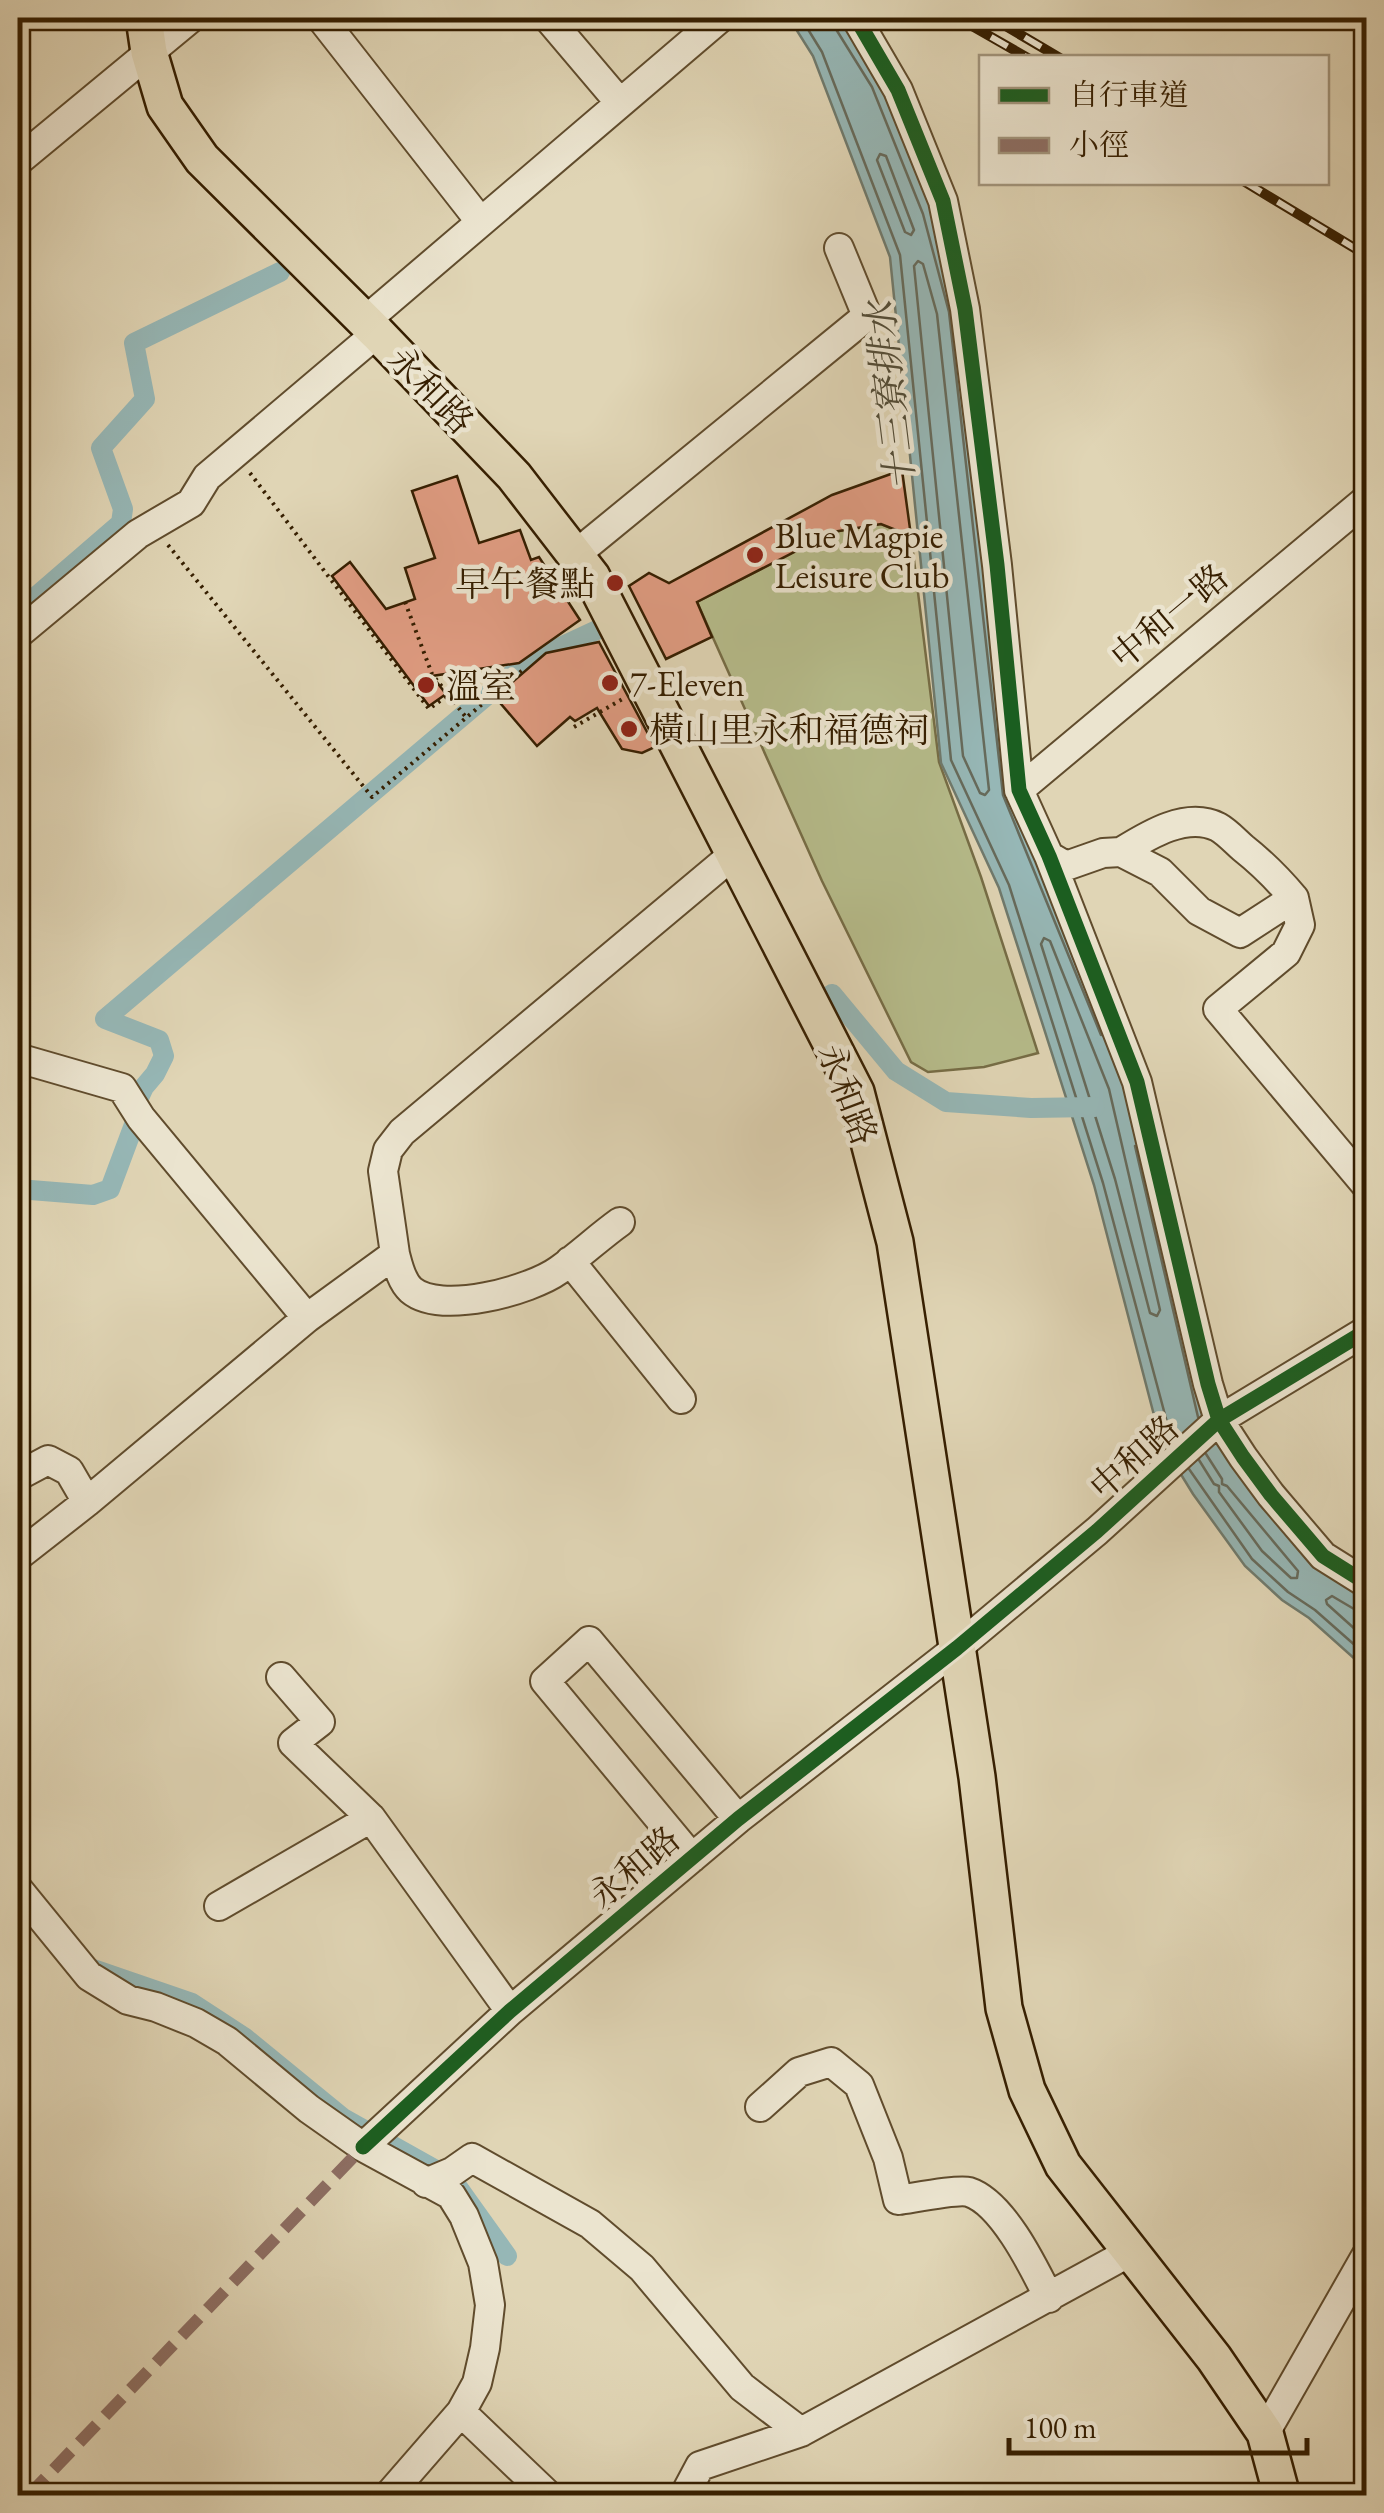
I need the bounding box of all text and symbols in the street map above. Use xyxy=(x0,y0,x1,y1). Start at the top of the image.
legend xyxy=(979,55,1329,185)
text: 自行車道 xyxy=(1069,75,1189,114)
text: 小徑 xyxy=(1069,125,1129,164)
water label: 十三寮排水 xyxy=(854,295,926,493)
street label: 永和路 xyxy=(378,337,484,443)
place label: Blue Magpie Leisure Club xyxy=(775,513,949,598)
marker: Blue Magpie Leisure Club xyxy=(744,544,766,566)
street label: 中和一路 xyxy=(1101,554,1237,678)
place label: 早午餐點 xyxy=(455,561,595,606)
marker: 早午餐點 xyxy=(604,572,626,594)
place label: 7-Eleven xyxy=(630,661,745,706)
place label: 溫室 xyxy=(446,663,516,708)
marker: 7-Eleven xyxy=(599,672,621,694)
marker: 溫室 xyxy=(415,674,437,696)
place label: 橫山里永和福德祠 xyxy=(649,707,929,752)
marker: 橫山里永和福德祠 xyxy=(618,718,640,740)
street label: 永和路 xyxy=(808,1037,888,1151)
street label: 中和路 xyxy=(1080,1405,1188,1509)
street label: 永和路 xyxy=(579,1816,689,1918)
scale bar xyxy=(1009,2393,1306,2455)
text: 100 m xyxy=(1024,2408,1097,2447)

